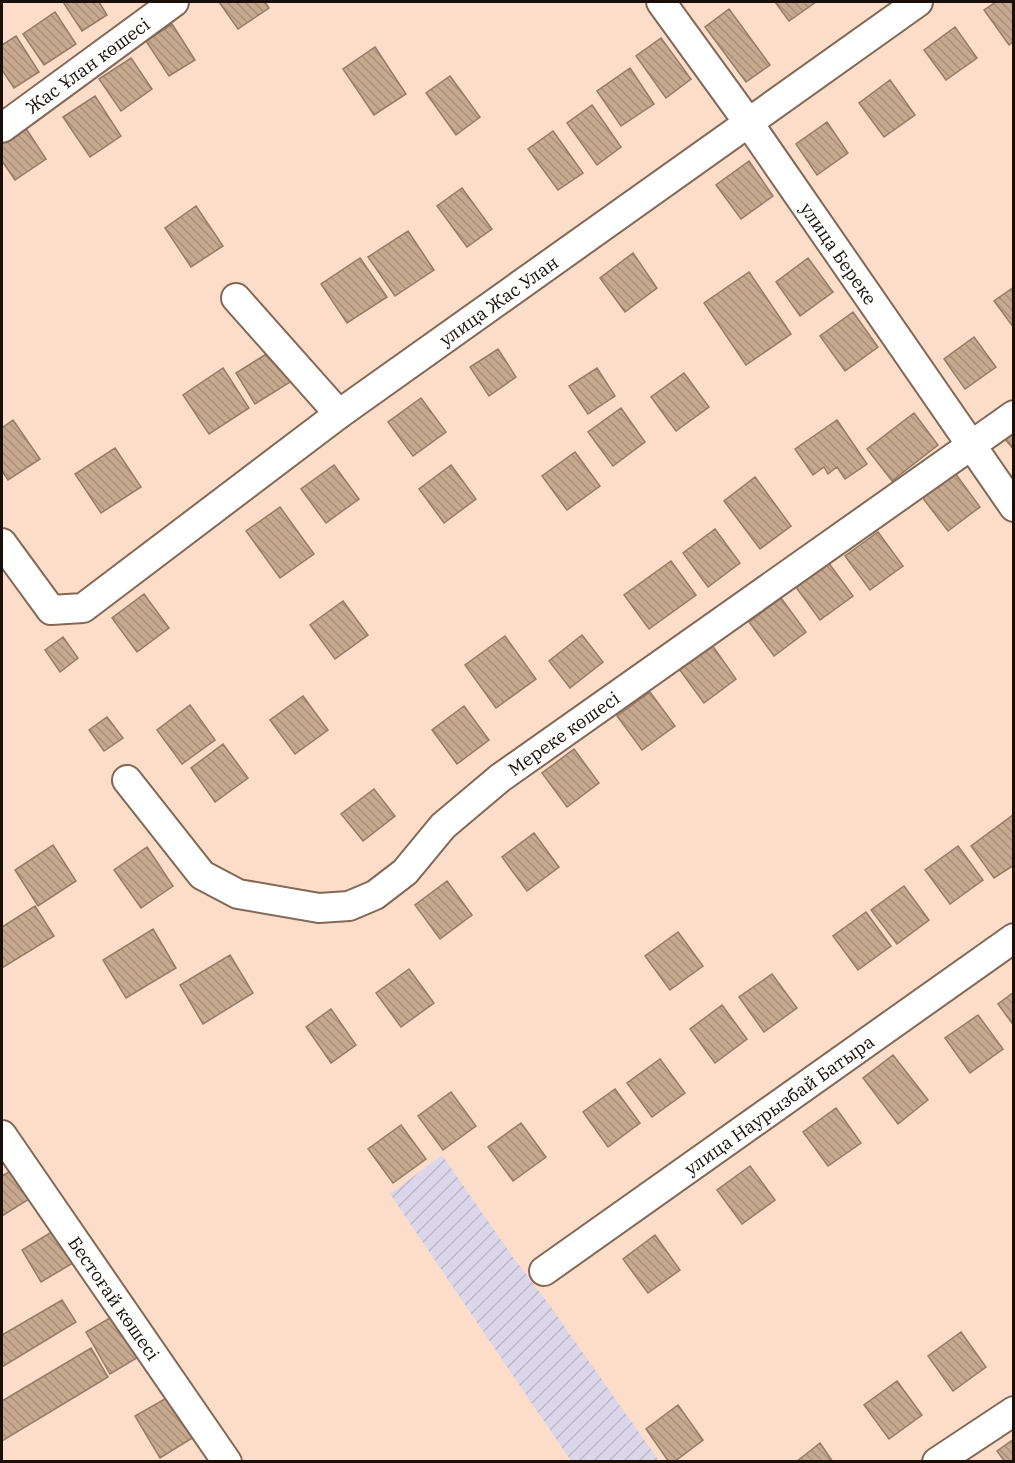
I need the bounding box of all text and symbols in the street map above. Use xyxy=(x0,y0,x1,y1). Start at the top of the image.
street label: Жас Ұлан көшесі xyxy=(21,12,154,118)
street label: улица Береке xyxy=(795,198,882,309)
street label: улица Жас Улан xyxy=(434,250,563,351)
street label: Мереке көшесі xyxy=(503,686,624,780)
street label: улица Наурызбай Батыра xyxy=(680,1029,879,1180)
street label: Бестоғай көшесі xyxy=(64,1232,165,1365)

